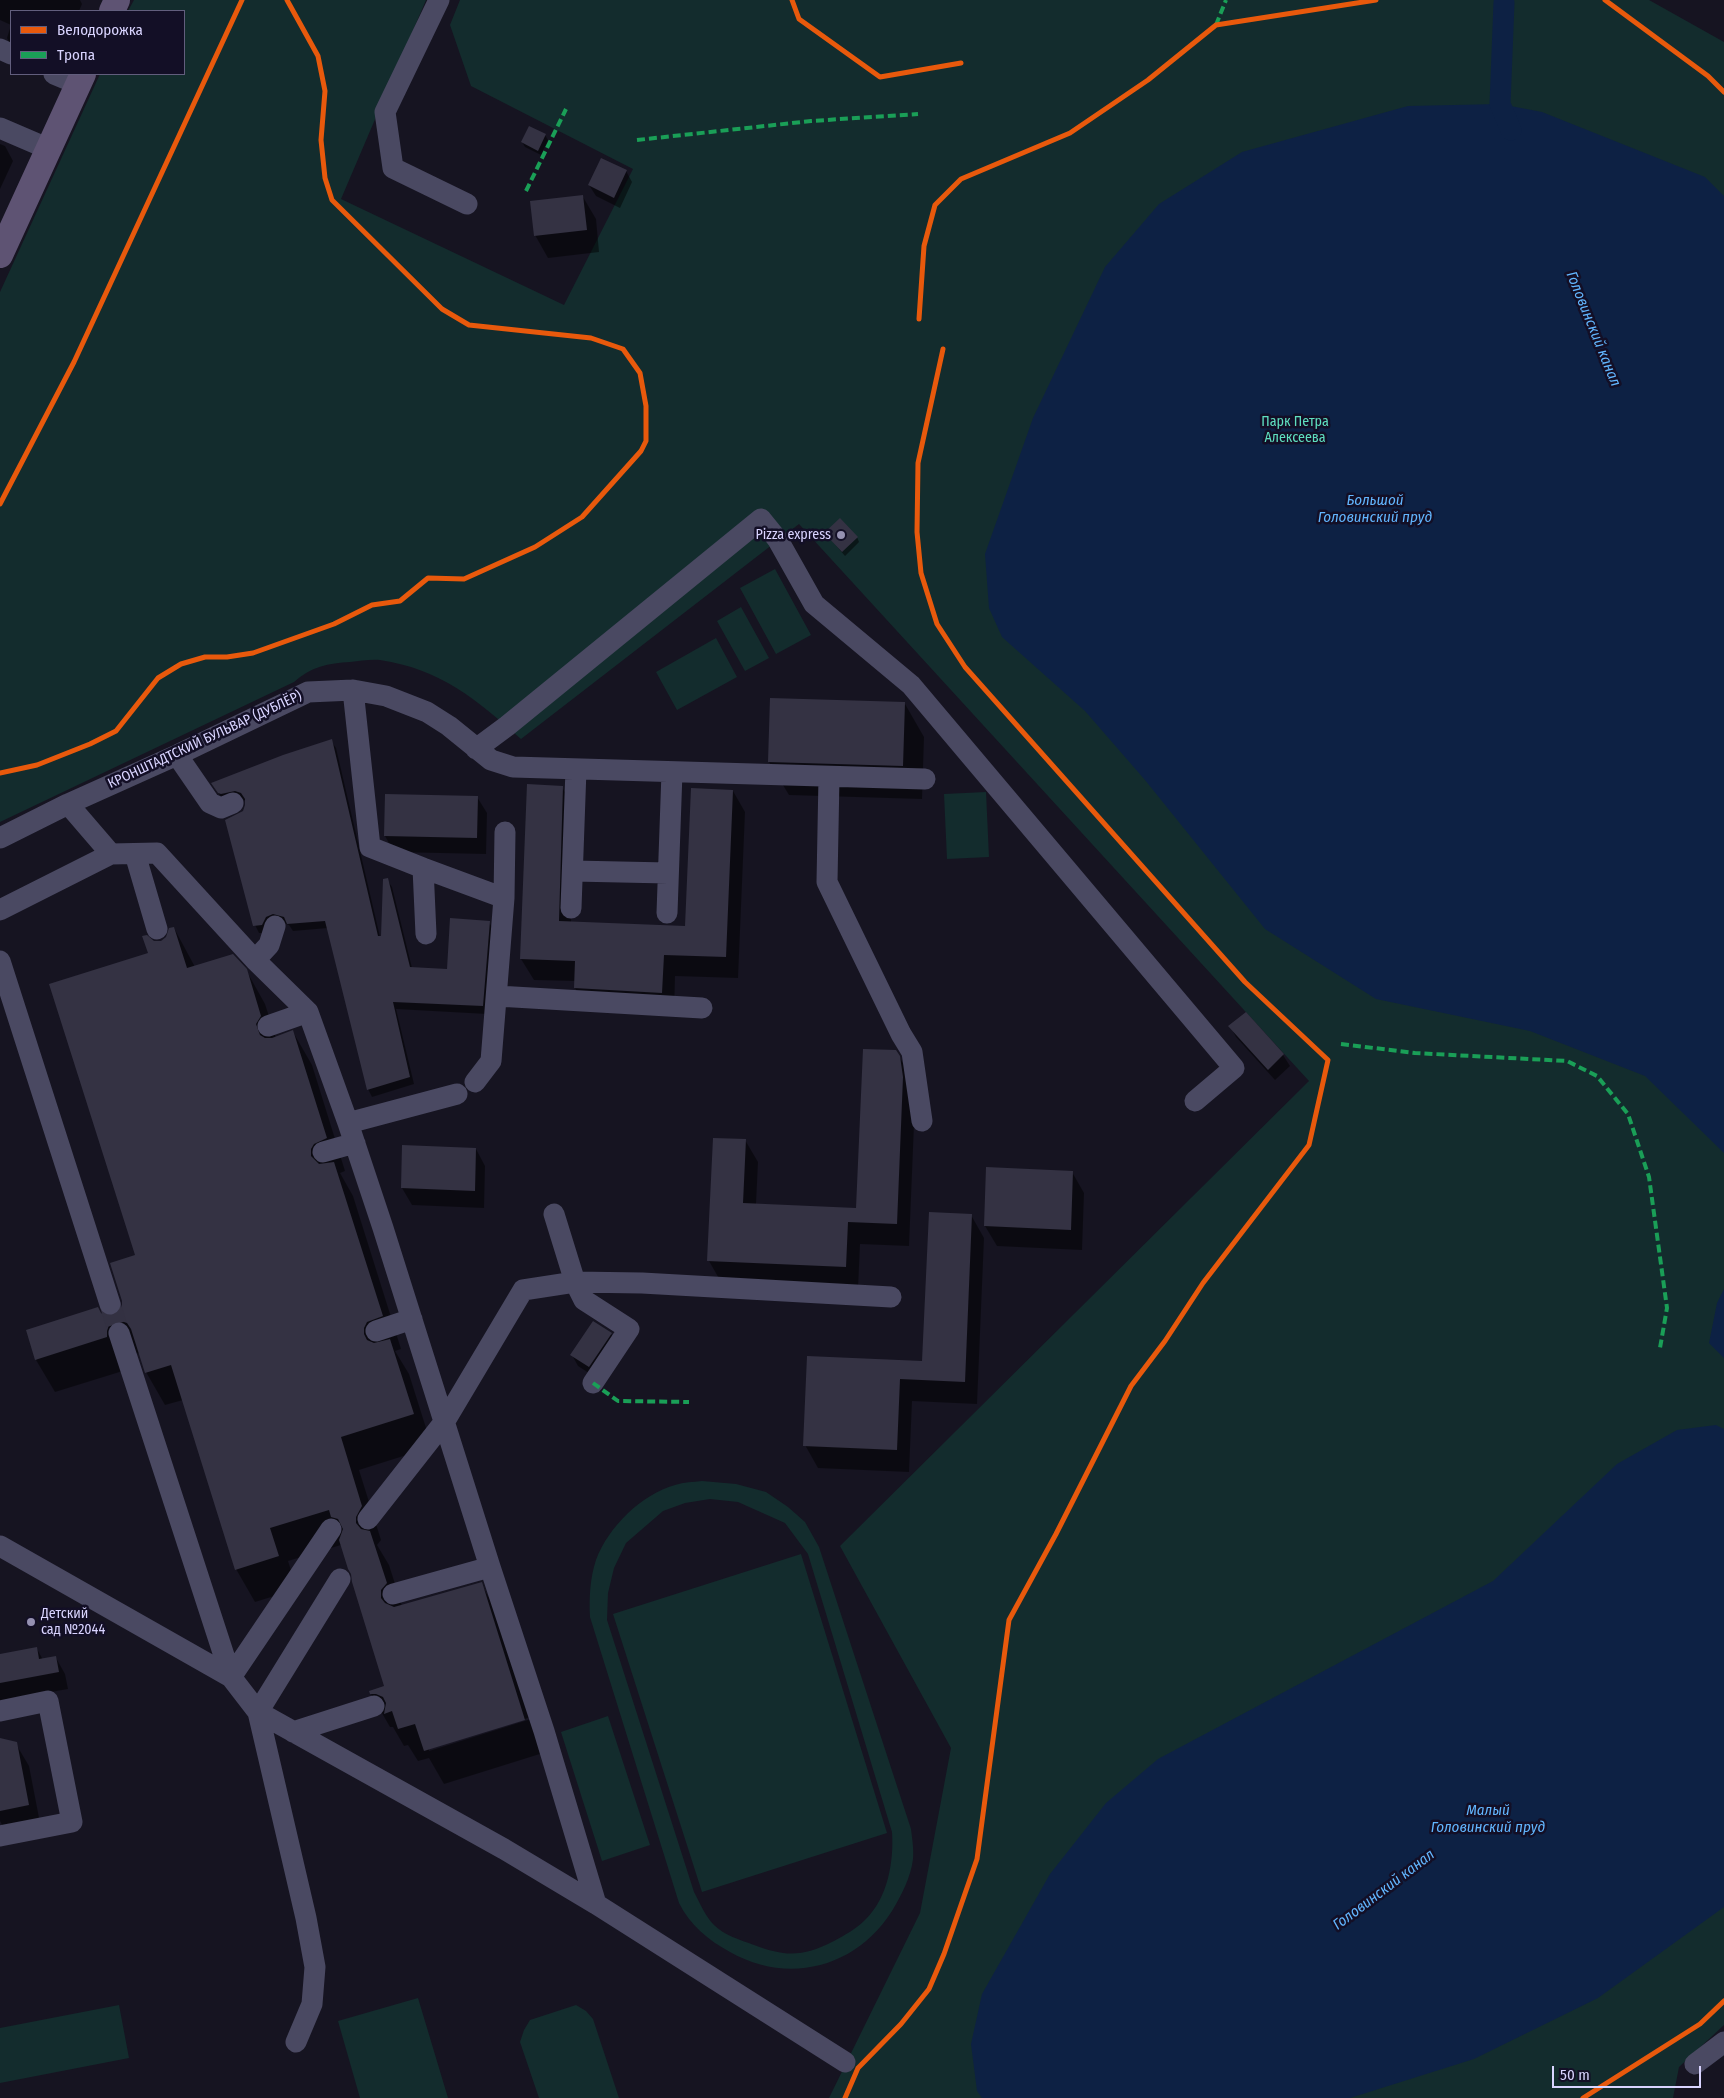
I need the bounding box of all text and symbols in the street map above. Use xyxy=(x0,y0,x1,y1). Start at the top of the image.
legend xyxy=(10,10,185,75)
text: Велодорожка xyxy=(57,21,143,39)
text: Тропа xyxy=(57,46,95,64)
water label: Головинский канал xyxy=(1562,269,1624,389)
park label: Парк Петра Алексеева xyxy=(1261,414,1329,447)
water label: Большой Головинский пруд xyxy=(1318,492,1432,527)
place label: Pizza express xyxy=(756,527,831,543)
marker: Pizza express xyxy=(835,529,847,541)
street label: КРОНШТАДТСКИЙ БУЛЬВАР (ДУБЛЁР) xyxy=(105,688,305,792)
place label: Детский сад №2044 xyxy=(41,1606,105,1638)
marker: Детский сад №2044 xyxy=(25,1616,37,1628)
water label: Малый Головинский пруд xyxy=(1431,1802,1545,1837)
water label: Головинский канал xyxy=(1330,1846,1438,1934)
scale bar xyxy=(1554,2056,1703,2088)
text: 50 m xyxy=(1560,2066,1590,2084)

